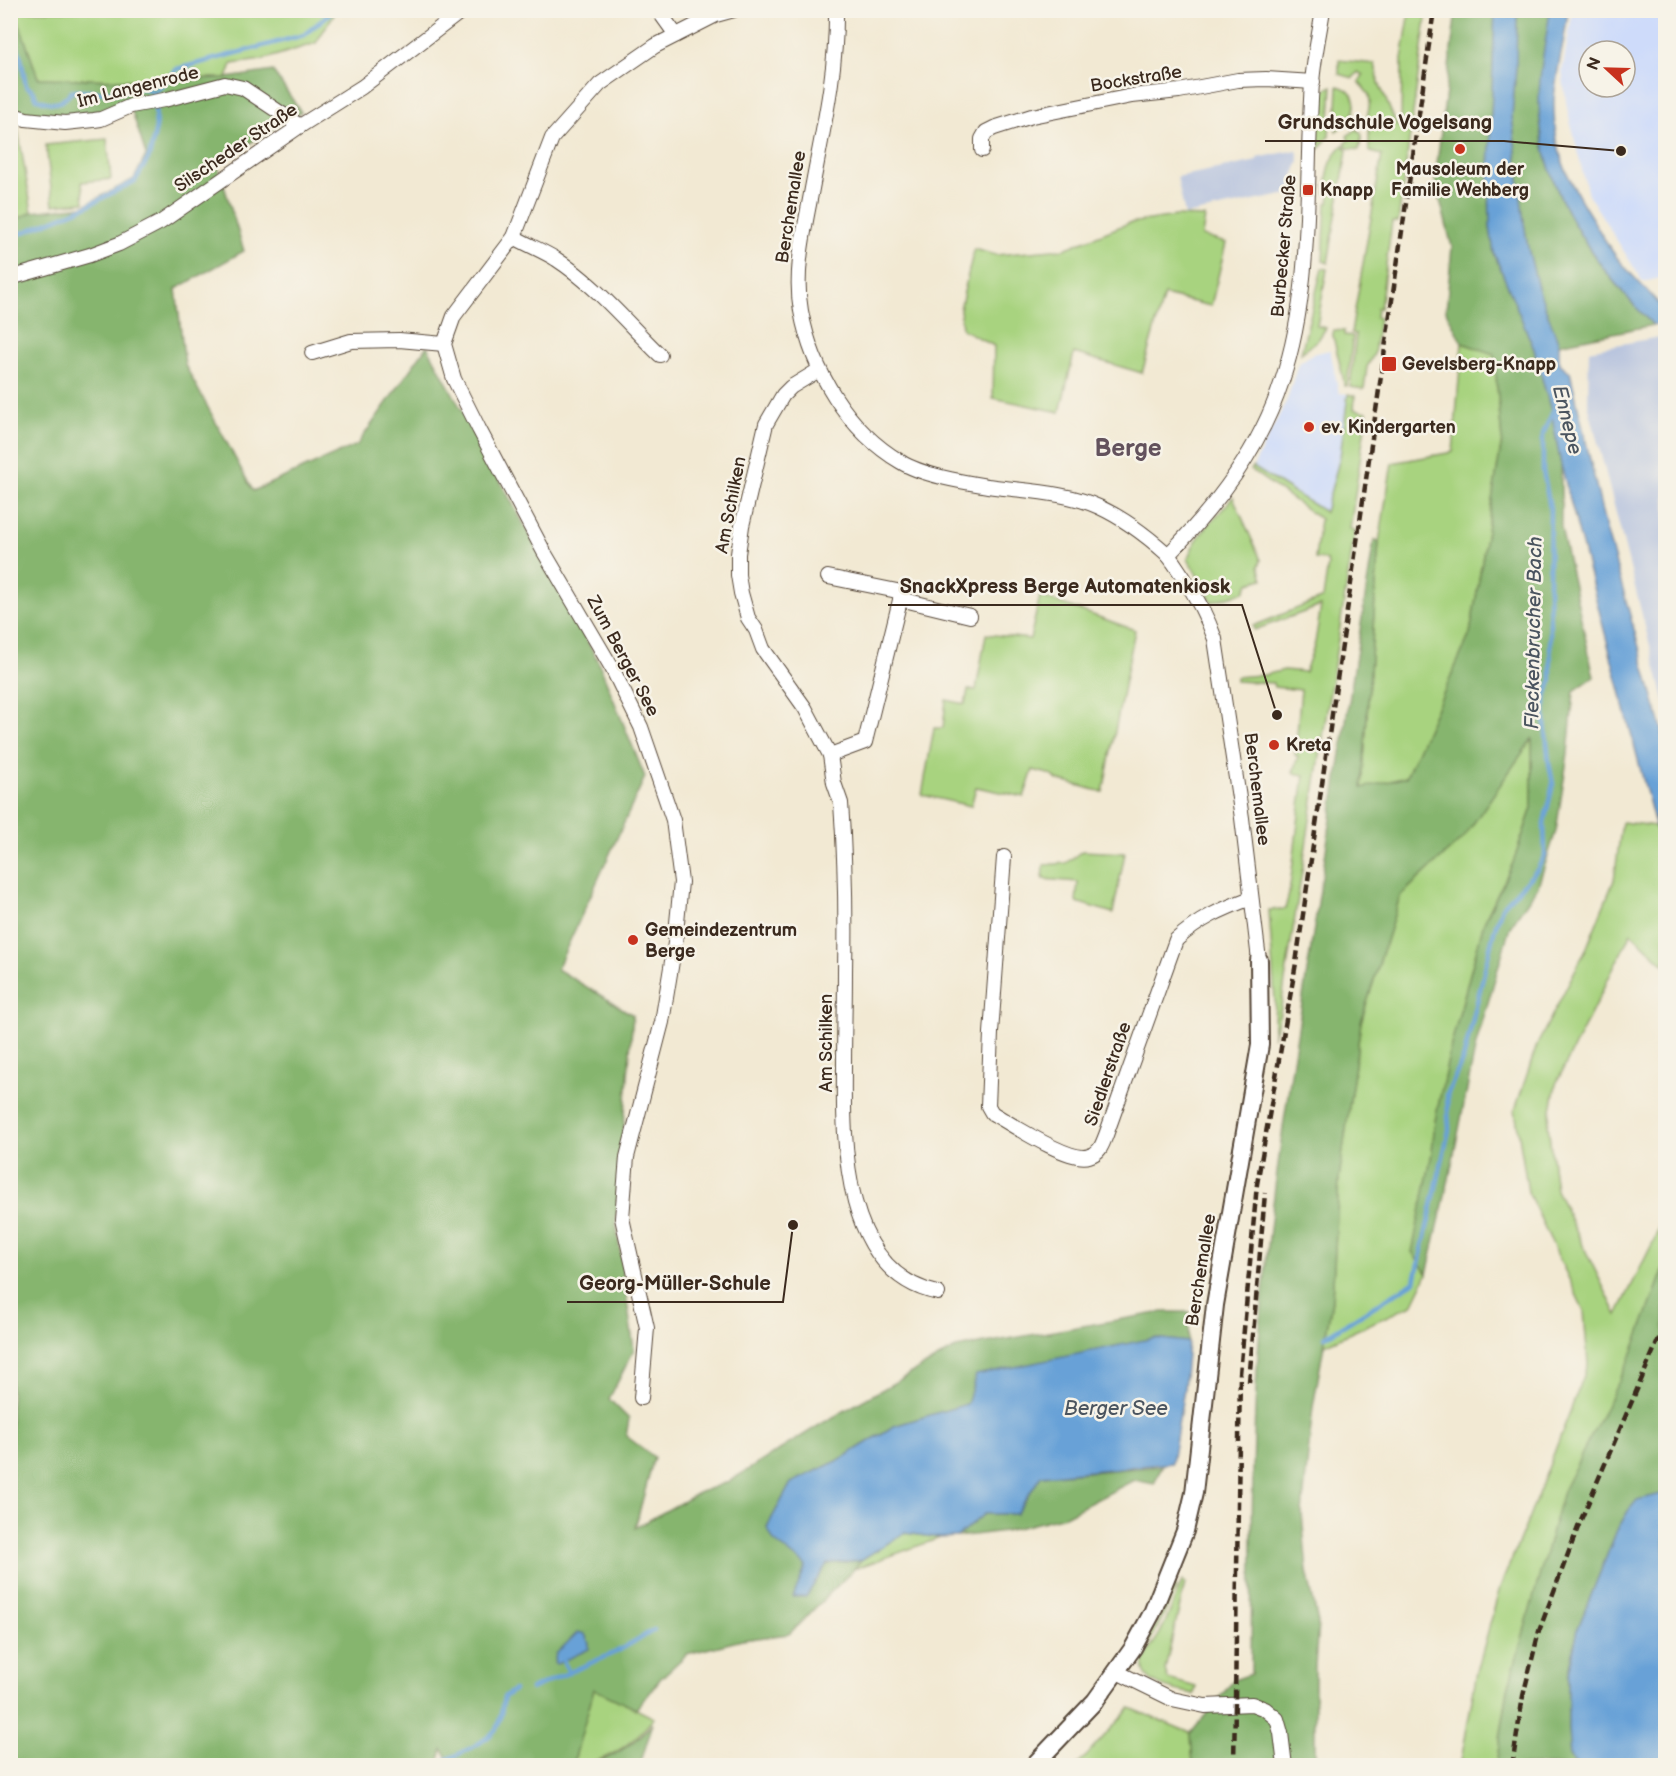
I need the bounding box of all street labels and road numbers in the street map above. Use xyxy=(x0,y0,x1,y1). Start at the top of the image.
street label: Bockstraße xyxy=(1089,61,1184,97)
street label: Im Langenrode xyxy=(75,62,201,112)
street label: Silscheder Straße xyxy=(171,99,302,197)
street label: Berchemallee xyxy=(772,149,810,265)
street label: Burbecker Straße xyxy=(1267,174,1301,318)
street label: Am Schilken xyxy=(711,455,751,555)
street label: Zum Berger See xyxy=(582,591,664,720)
street label: Berchemallee xyxy=(1240,731,1274,847)
street label: Am Schilken xyxy=(816,994,837,1092)
street label: Siedlerstraße xyxy=(1080,1019,1136,1129)
street label: Berchemallee xyxy=(1182,1212,1220,1328)

